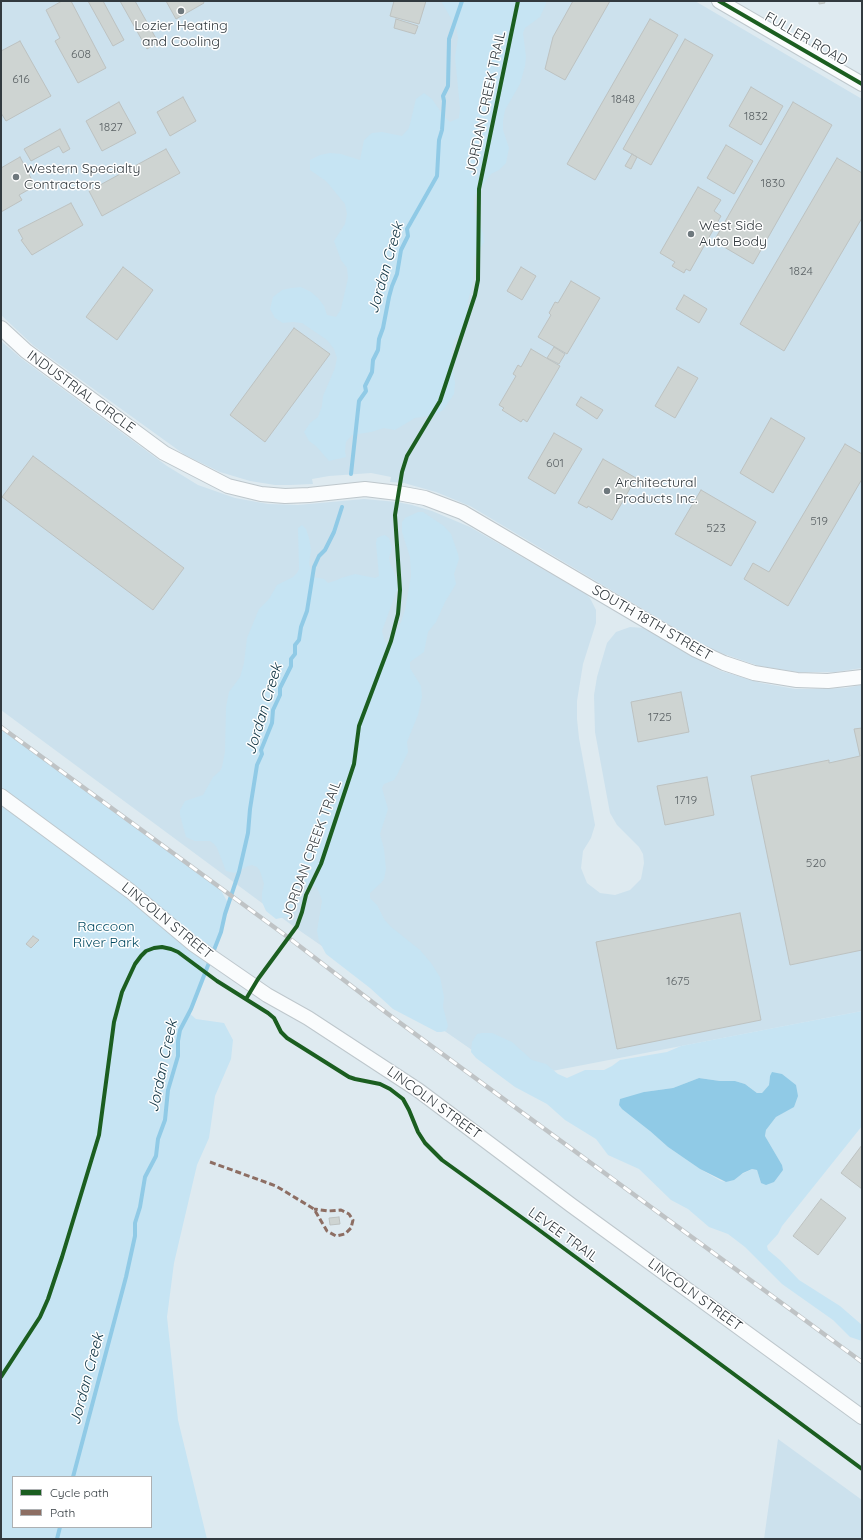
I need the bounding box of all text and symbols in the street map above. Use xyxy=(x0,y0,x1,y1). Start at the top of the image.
marker: Lozier Heating and Cooling xyxy=(176,6,186,16)
street label: FULLER ROAD xyxy=(762,8,850,70)
place label: Lozier Heating and Cooling xyxy=(134,18,228,50)
street label: JORDAN CREEK TRAIL xyxy=(463,29,509,177)
house number: 608 xyxy=(71,47,91,61)
house number: 616 xyxy=(12,72,30,86)
house number: 1848 xyxy=(611,92,635,106)
house number: 1832 xyxy=(744,109,768,123)
house number: 1827 xyxy=(99,120,123,134)
place label: Western Specialty Contractors xyxy=(24,161,141,194)
marker: Western Specialty Contractors xyxy=(11,172,21,182)
house number: 1830 xyxy=(761,176,785,190)
place label: West Side Auto Body xyxy=(699,218,767,250)
water label: Jordan Creek xyxy=(364,220,408,316)
marker: West Side Auto Body xyxy=(686,229,696,239)
house number: 1824 xyxy=(789,264,813,278)
street label: INDUSTRIAL CIRCLE xyxy=(24,347,138,437)
house number: 601 xyxy=(546,456,564,470)
place label: Architectural Products Inc. xyxy=(615,475,698,508)
marker: Architectural Products Inc. xyxy=(602,486,612,496)
house number: 519 xyxy=(810,514,828,528)
house number: 523 xyxy=(706,521,726,535)
street label: SOUTH 18TH STREET xyxy=(589,582,715,664)
water label: Jordan Creek xyxy=(242,661,286,757)
house number: 1725 xyxy=(648,710,672,724)
street label: JORDAN CREEK TRAIL xyxy=(279,778,345,922)
house number: 1719 xyxy=(675,793,697,807)
house number: 520 xyxy=(806,856,826,870)
street label: LINCOLN STREET xyxy=(118,879,216,963)
park label: Raccoon River Park xyxy=(73,919,139,952)
house number: 1675 xyxy=(666,974,690,988)
water label: Jordan Creek xyxy=(144,1018,182,1114)
street label: LINCOLN STREET xyxy=(384,1063,484,1143)
street label: LEVEE TRAIL xyxy=(525,1204,601,1266)
street label: LINCOLN STREET xyxy=(645,1255,745,1335)
water label: Jordan Creek xyxy=(66,1331,108,1427)
legend xyxy=(12,1476,152,1528)
text: Cycle path xyxy=(50,1485,109,1500)
text: Path xyxy=(50,1505,75,1520)

